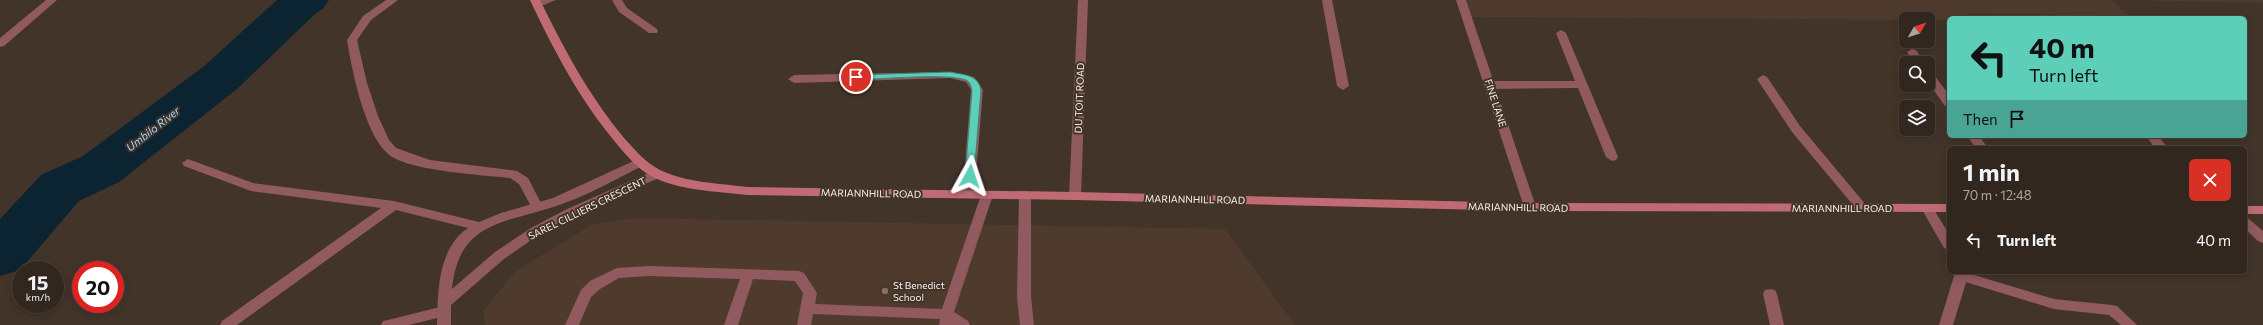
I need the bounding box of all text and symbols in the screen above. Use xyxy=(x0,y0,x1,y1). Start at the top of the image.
north arrow xyxy=(1899,12,1935,48)
map controls xyxy=(1899,12,1935,136)
text: 40 m xyxy=(2029,30,2095,64)
icon: left xyxy=(1963,32,2015,84)
button: search xyxy=(1899,56,1935,92)
pin xyxy=(839,60,873,94)
street label: DU TOIT ROAD xyxy=(1072,62,1086,134)
text: Turn left xyxy=(2029,64,2098,86)
icon: arrive xyxy=(845,66,867,88)
street label: FINE LANE xyxy=(1483,77,1509,129)
button: layers xyxy=(1899,100,1935,136)
water label: Umbilo River xyxy=(123,103,183,154)
icon: arrive xyxy=(2006,108,2028,130)
text: Then xyxy=(1963,110,1998,128)
position arrow xyxy=(949,155,991,197)
text: 1 min xyxy=(1963,157,2020,186)
button: close xyxy=(2189,159,2231,201)
street label: SAREL CILLIERS CRESCENT xyxy=(526,174,648,242)
street label: MARIANNHILL ROAD xyxy=(821,186,921,200)
text: 70 m · 12:48 xyxy=(1963,187,2032,203)
street label: MARIANNHILL ROAD xyxy=(1145,192,1245,206)
street label: MARIANNHILL ROAD xyxy=(1468,200,1568,214)
street label: MARIANNHILL ROAD xyxy=(1792,202,1892,214)
icon: left xyxy=(1963,229,1985,251)
text: Turn left xyxy=(1997,231,2056,249)
text: 40 m xyxy=(2196,231,2231,249)
speed limit sign: 20 xyxy=(72,261,124,313)
text: 15 xyxy=(28,270,48,294)
place label: St Benedict School xyxy=(893,279,945,303)
marker: St Benedict School xyxy=(880,286,890,296)
text: km/h xyxy=(26,291,50,303)

